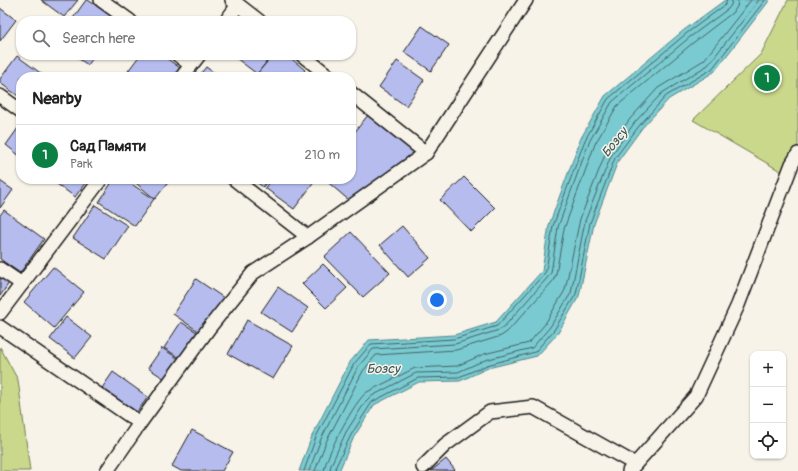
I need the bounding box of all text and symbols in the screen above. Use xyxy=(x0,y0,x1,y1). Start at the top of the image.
search box xyxy=(16,16,356,60)
icon: search xyxy=(30,27,52,49)
text: Search here xyxy=(62,29,135,48)
pin: 1 xyxy=(754,63,780,93)
text: Nearby xyxy=(32,88,81,109)
water label: Бозсу xyxy=(598,124,632,161)
text: Сад Памяти xyxy=(70,137,146,156)
text: 1 xyxy=(42,147,48,163)
text: 210 m xyxy=(304,147,340,163)
text: Park xyxy=(70,156,93,172)
your location xyxy=(427,290,447,310)
map controls xyxy=(750,351,786,459)
button: + xyxy=(750,351,786,387)
water label: Бозсу xyxy=(366,361,401,377)
button: − xyxy=(750,387,786,423)
button: locate xyxy=(750,423,786,459)

